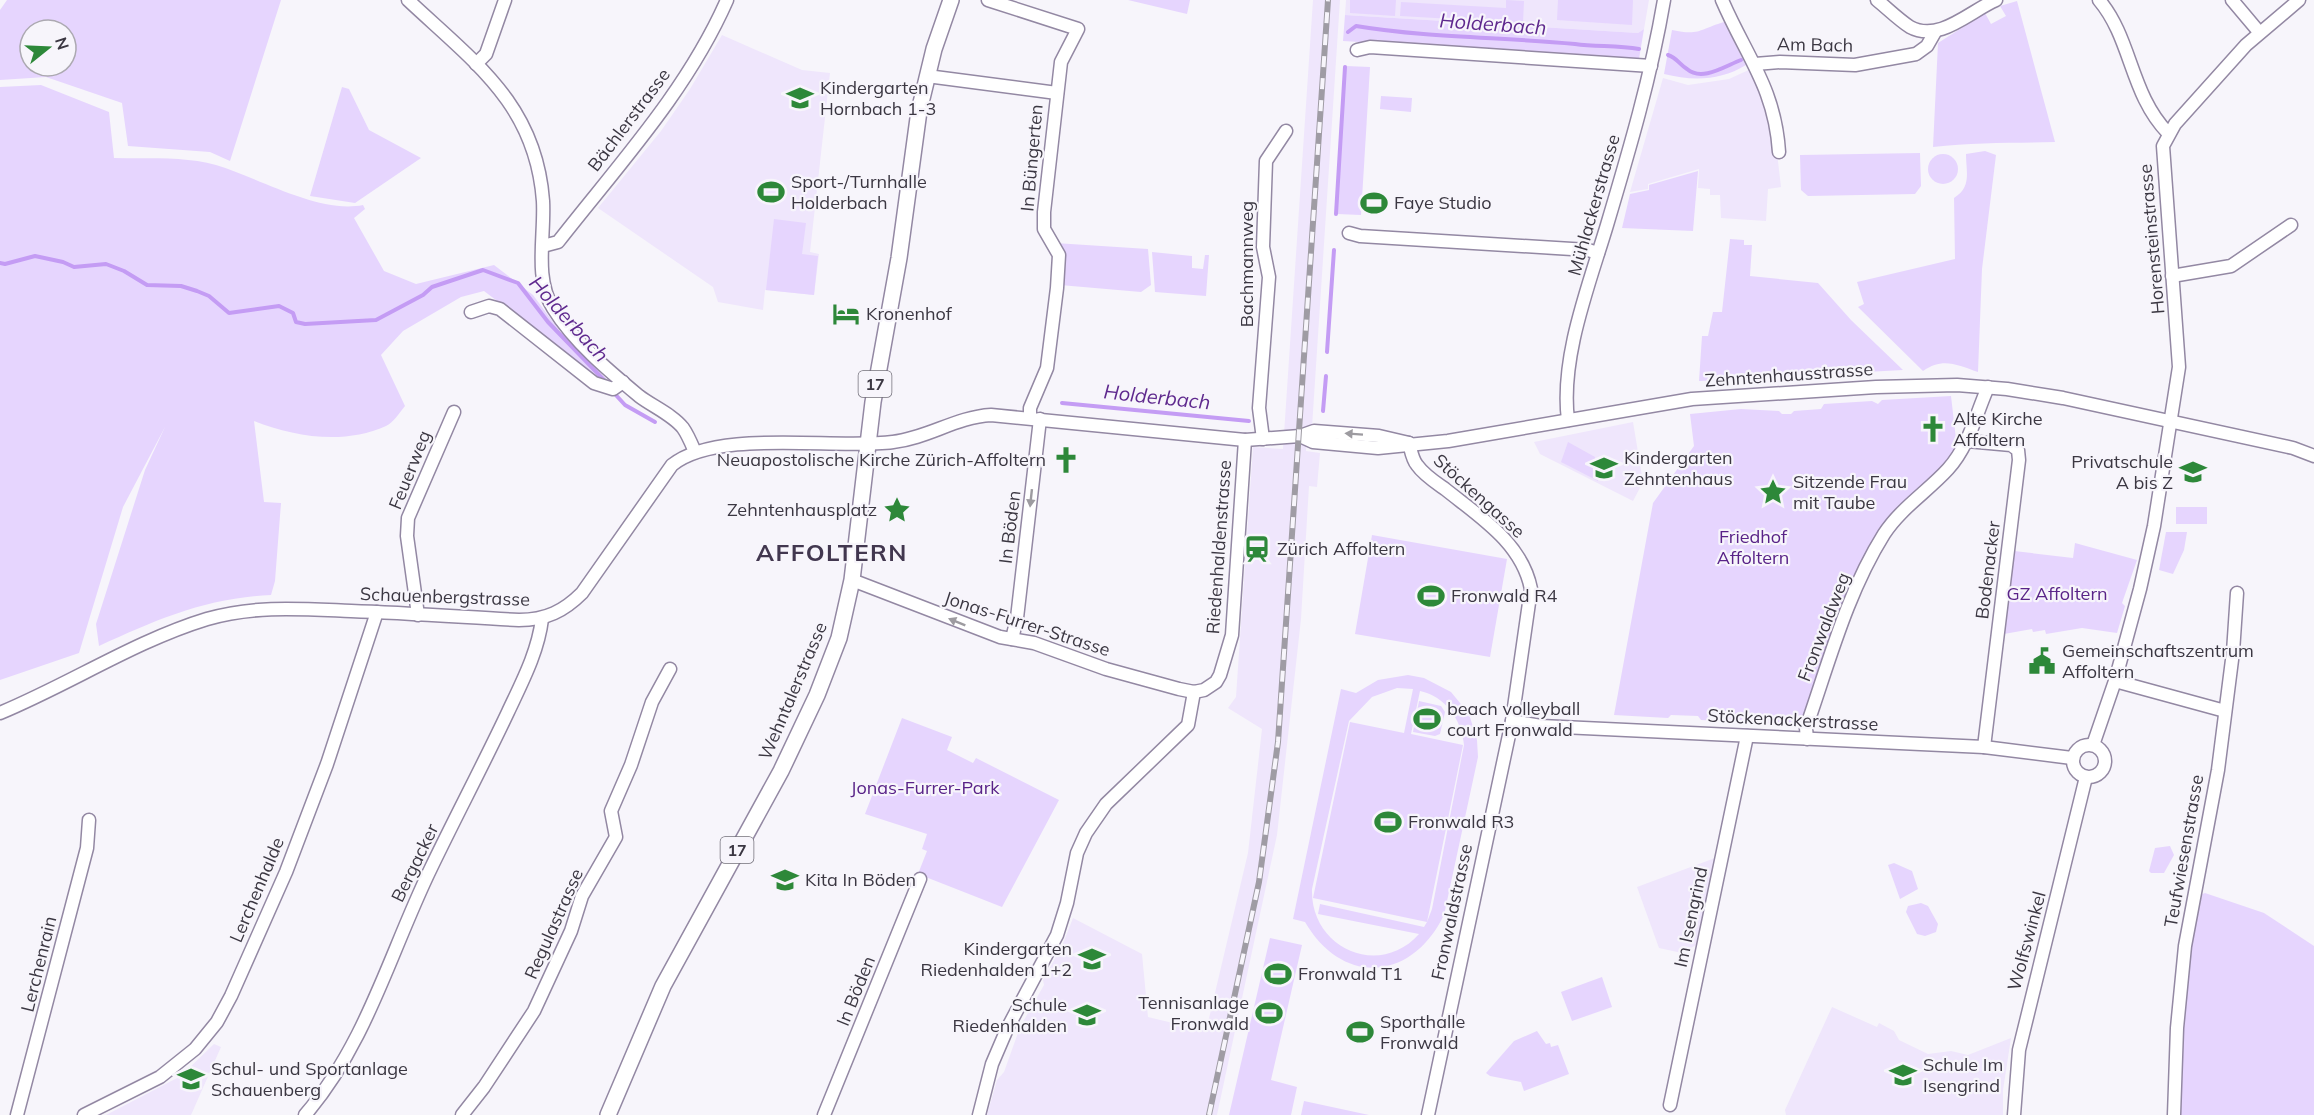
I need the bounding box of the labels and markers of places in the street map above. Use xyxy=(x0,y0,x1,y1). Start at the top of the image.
place label: Kindergarten Hornbach 1-3 xyxy=(820,76,936,120)
school or university icon: Kindergarten Hornbach 1-3 xyxy=(785,83,815,113)
place label: Sport-/Turnhalle Holderbach xyxy=(791,170,927,214)
sports icon: Sport-/Turnhalle Holderbach xyxy=(756,177,786,207)
sports icon: Faye Studio xyxy=(1359,188,1389,218)
place label: Faye Studio xyxy=(1394,191,1492,214)
hotel icon: Kronenhof xyxy=(831,299,861,329)
place label: Kronenhof xyxy=(866,302,953,325)
place label: Alte Kirche Affoltern xyxy=(1953,407,2043,451)
church icon: Alte Kirche Affoltern xyxy=(1918,414,1948,444)
church icon: Neuapostolische Kirche Zürich-Affoltern xyxy=(1051,445,1081,475)
place label: Kindergarten Zehntenhaus xyxy=(1624,446,1733,490)
place label: Neuapostolische Kirche Zürich-Affoltern xyxy=(717,448,1046,471)
place label: Privatschule A bis Z xyxy=(2071,450,2173,494)
school or university icon: Kindergarten Zehntenhaus xyxy=(1589,453,1619,483)
school or university icon: Privatschule A bis Z xyxy=(2178,457,2208,487)
place label: Sitzende Frau mit Taube xyxy=(1793,470,1907,514)
place icon: Sitzende Frau mit Taube xyxy=(1758,477,1788,507)
place icon: Zehntenhausplatz xyxy=(882,495,912,525)
place label: Zehntenhausplatz xyxy=(727,498,877,521)
station icon: Zürich Affoltern xyxy=(1242,534,1272,564)
place label: Zürich Affoltern xyxy=(1277,537,1405,560)
sports icon: Fronwald R4 xyxy=(1416,581,1446,611)
place label: Fronwald R4 xyxy=(1451,584,1558,607)
place label: Gemeinschaftszentrum Affoltern xyxy=(2062,639,2254,683)
public building icon: Gemeinschaftszentrum Affoltern xyxy=(2027,646,2057,676)
place label: beach volleyball court Fronwald xyxy=(1447,697,1580,741)
sports icon: beach volleyball court Fronwald xyxy=(1412,704,1442,734)
sports icon: Fronwald R3 xyxy=(1373,807,1403,837)
place label: Fronwald R3 xyxy=(1408,810,1514,833)
school or university icon: Kita In Böden xyxy=(770,865,800,895)
place label: Kita In Böden xyxy=(805,868,916,891)
place label: Kindergarten Riedenhalden 1+2 xyxy=(920,937,1072,981)
school or university icon: Kindergarten Riedenhalden 1+2 xyxy=(1077,944,1107,974)
sports icon: Fronwald T1 xyxy=(1263,959,1293,989)
place label: Fronwald T1 xyxy=(1298,962,1403,985)
place label: Tennisanlage Fronwald xyxy=(1138,991,1249,1035)
place label: Schule Riedenhalden xyxy=(953,993,1067,1037)
sports icon: Tennisanlage Fronwald xyxy=(1254,998,1284,1028)
school or university icon: Schule Riedenhalden xyxy=(1072,1000,1102,1030)
place label: Sporthalle Fronwald xyxy=(1380,1010,1465,1054)
sports icon: Sporthalle Fronwald xyxy=(1345,1017,1375,1047)
place label: Schule Im Isengrind xyxy=(1923,1053,2003,1097)
place label: Schul- und Sportanlage Schauenberg xyxy=(211,1057,408,1101)
school or university icon: Schule Im Isengrind xyxy=(1888,1060,1918,1090)
school or university icon: Schul- und Sportanlage Schauenberg xyxy=(176,1064,206,1094)

